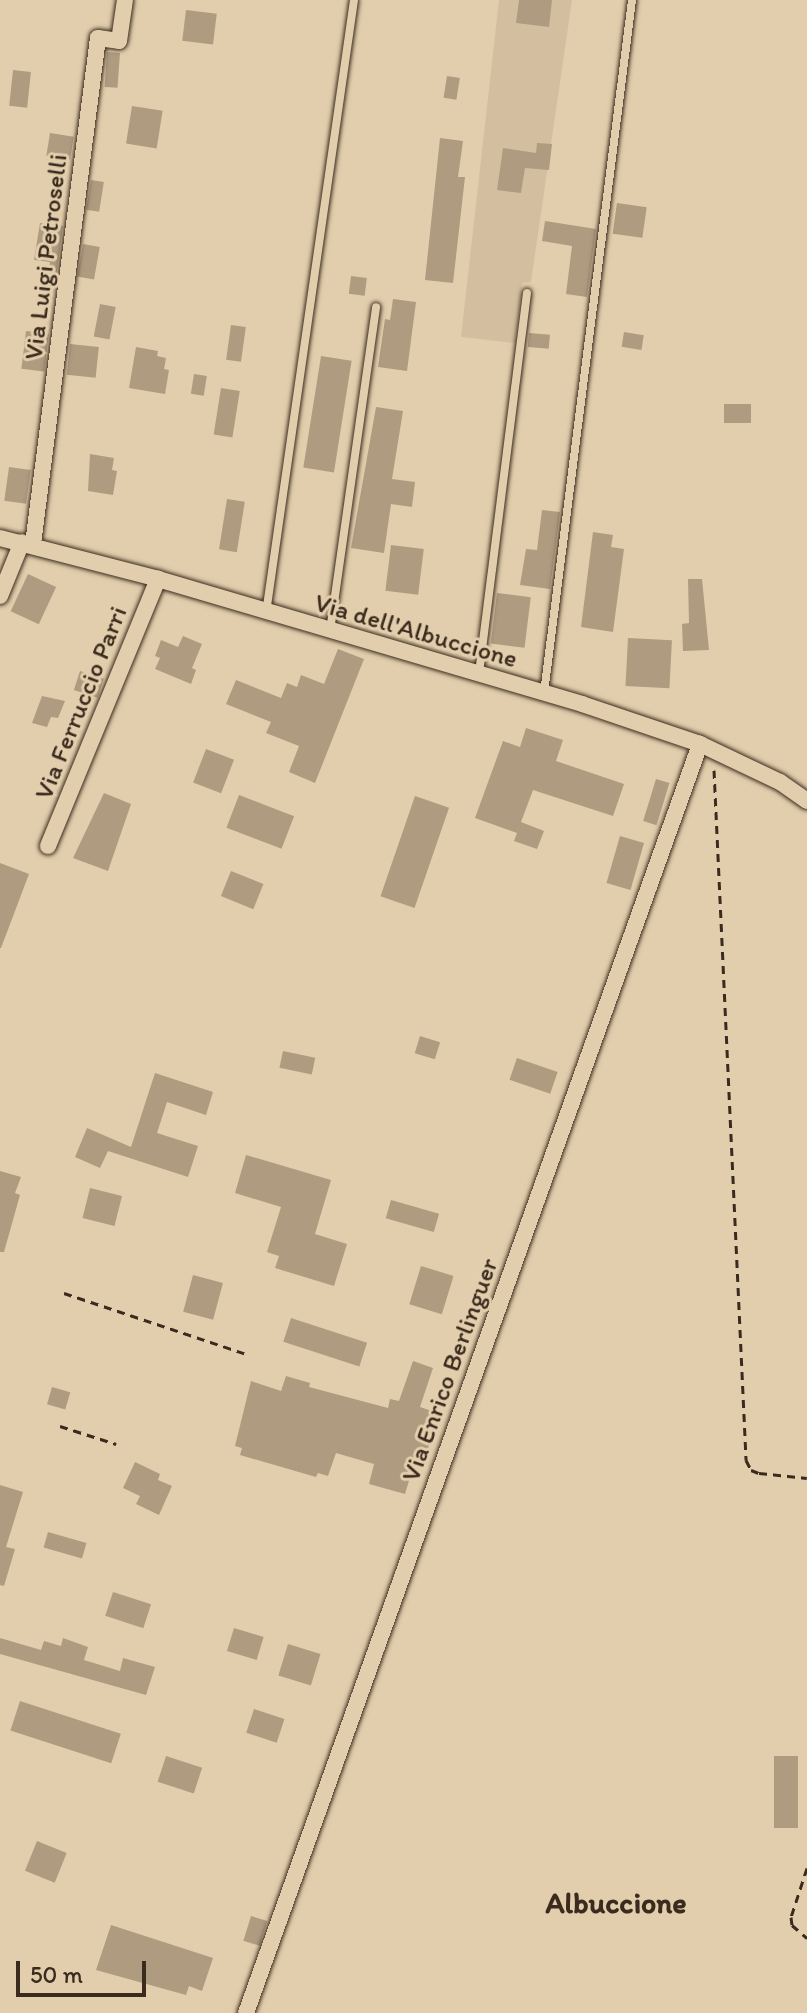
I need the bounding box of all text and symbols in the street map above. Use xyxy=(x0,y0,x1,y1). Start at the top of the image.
street label: Via Luigi Petroselli xyxy=(18,153,74,361)
street label: Via dell'Albuccione xyxy=(311,587,521,675)
street label: Via Ferruccio Parri xyxy=(28,602,134,804)
street label: Via Enrico Berlinguer xyxy=(395,1254,505,1486)
district label: Albuccione xyxy=(545,1885,687,1921)
scale bar xyxy=(20,1945,150,1995)
text: 50 m xyxy=(30,1960,83,1989)

